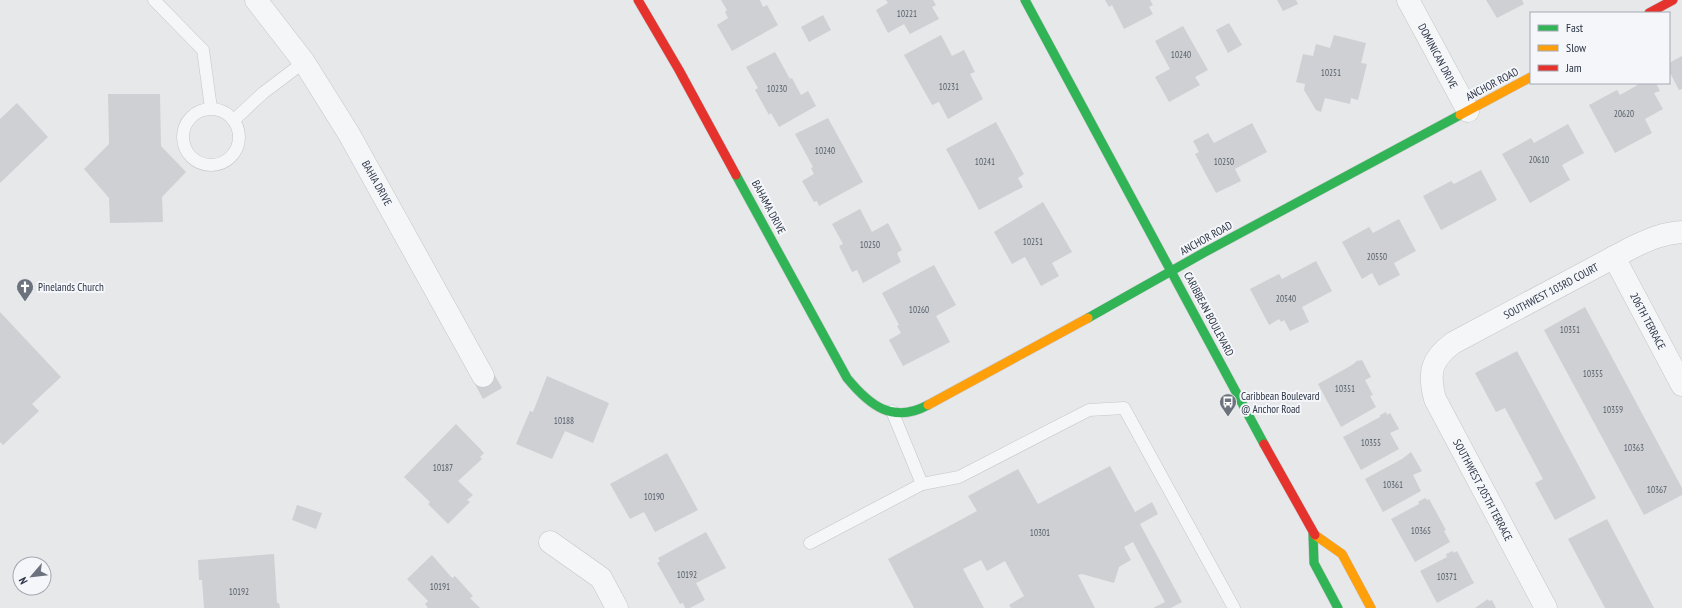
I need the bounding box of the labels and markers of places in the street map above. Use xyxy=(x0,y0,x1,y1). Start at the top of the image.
church icon: Pinelands Church xyxy=(15,277,35,302)
place label: Pinelands Church xyxy=(38,280,104,294)
place label: Caribbean Boulevard @ Anchor Road xyxy=(1241,389,1320,416)
bus stop icon: Caribbean Boulevard @ Anchor Road xyxy=(1218,392,1238,417)

